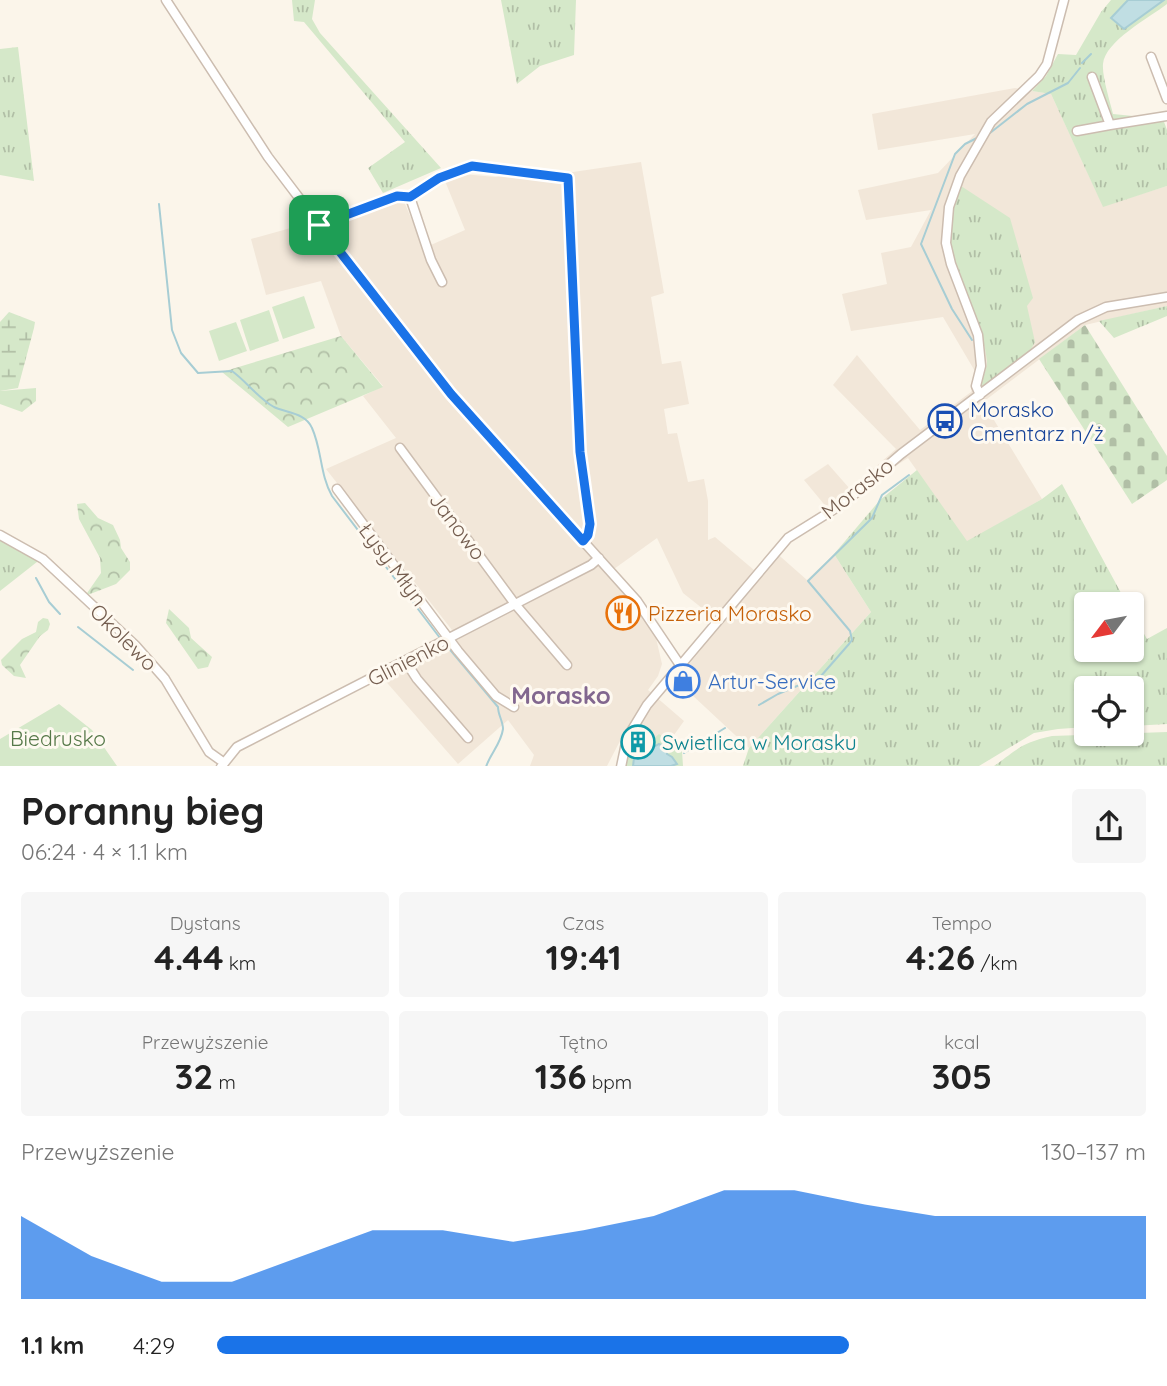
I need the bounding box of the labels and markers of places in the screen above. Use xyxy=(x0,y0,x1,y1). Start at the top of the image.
pin xyxy=(289,195,349,255)
place label: Morasko Cmentarz n/ż xyxy=(970,396,1104,446)
bus stop icon: Morasko Cmentarz n/ż xyxy=(926,402,964,440)
restaurant icon: Pizzeria Morasko xyxy=(604,594,642,632)
place label: Pizzeria Morasko xyxy=(648,600,812,626)
shop icon: Artur-Service xyxy=(664,662,702,700)
place label: Artur-Service xyxy=(708,668,836,694)
building icon: Swietlica w Morasku xyxy=(619,723,657,761)
place label: Swietlica w Morasku xyxy=(662,729,857,755)

